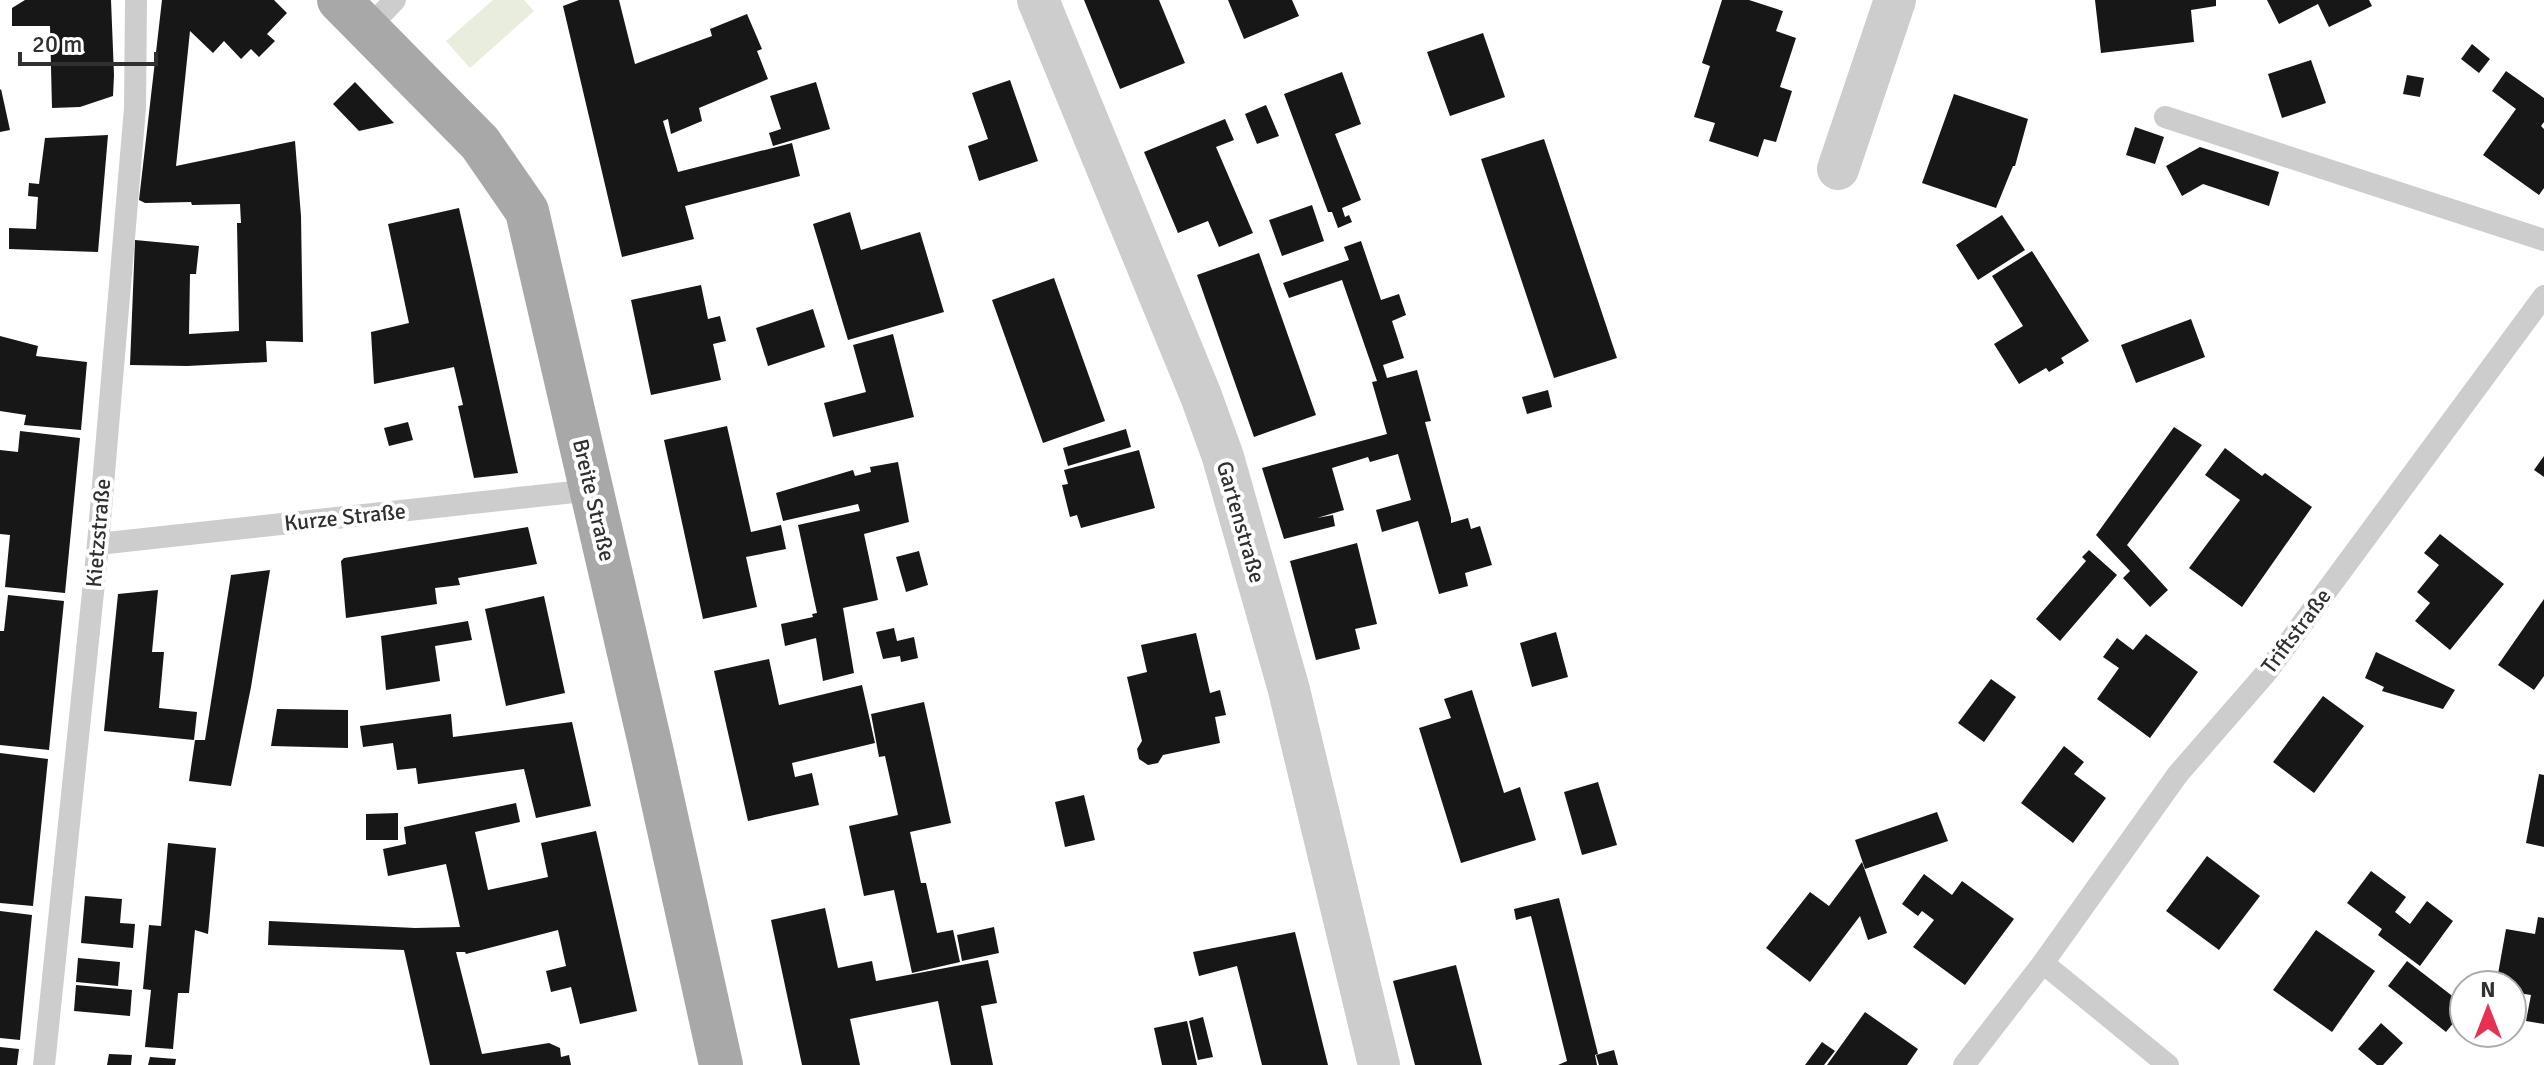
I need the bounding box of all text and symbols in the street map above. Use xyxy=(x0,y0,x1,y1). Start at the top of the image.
scale bar xyxy=(20,16,156,66)
text: 20 m xyxy=(32,29,82,59)
street label: Breite Straße xyxy=(567,436,621,564)
street label: Gartenstraße xyxy=(1211,458,1271,586)
street label: Kietzstraße xyxy=(80,477,116,589)
street label: Kurze Straße xyxy=(283,497,407,537)
street label: Triftstraße xyxy=(2255,583,2337,679)
north arrow xyxy=(2448,969,2528,1049)
text: N xyxy=(2480,976,2496,1003)

